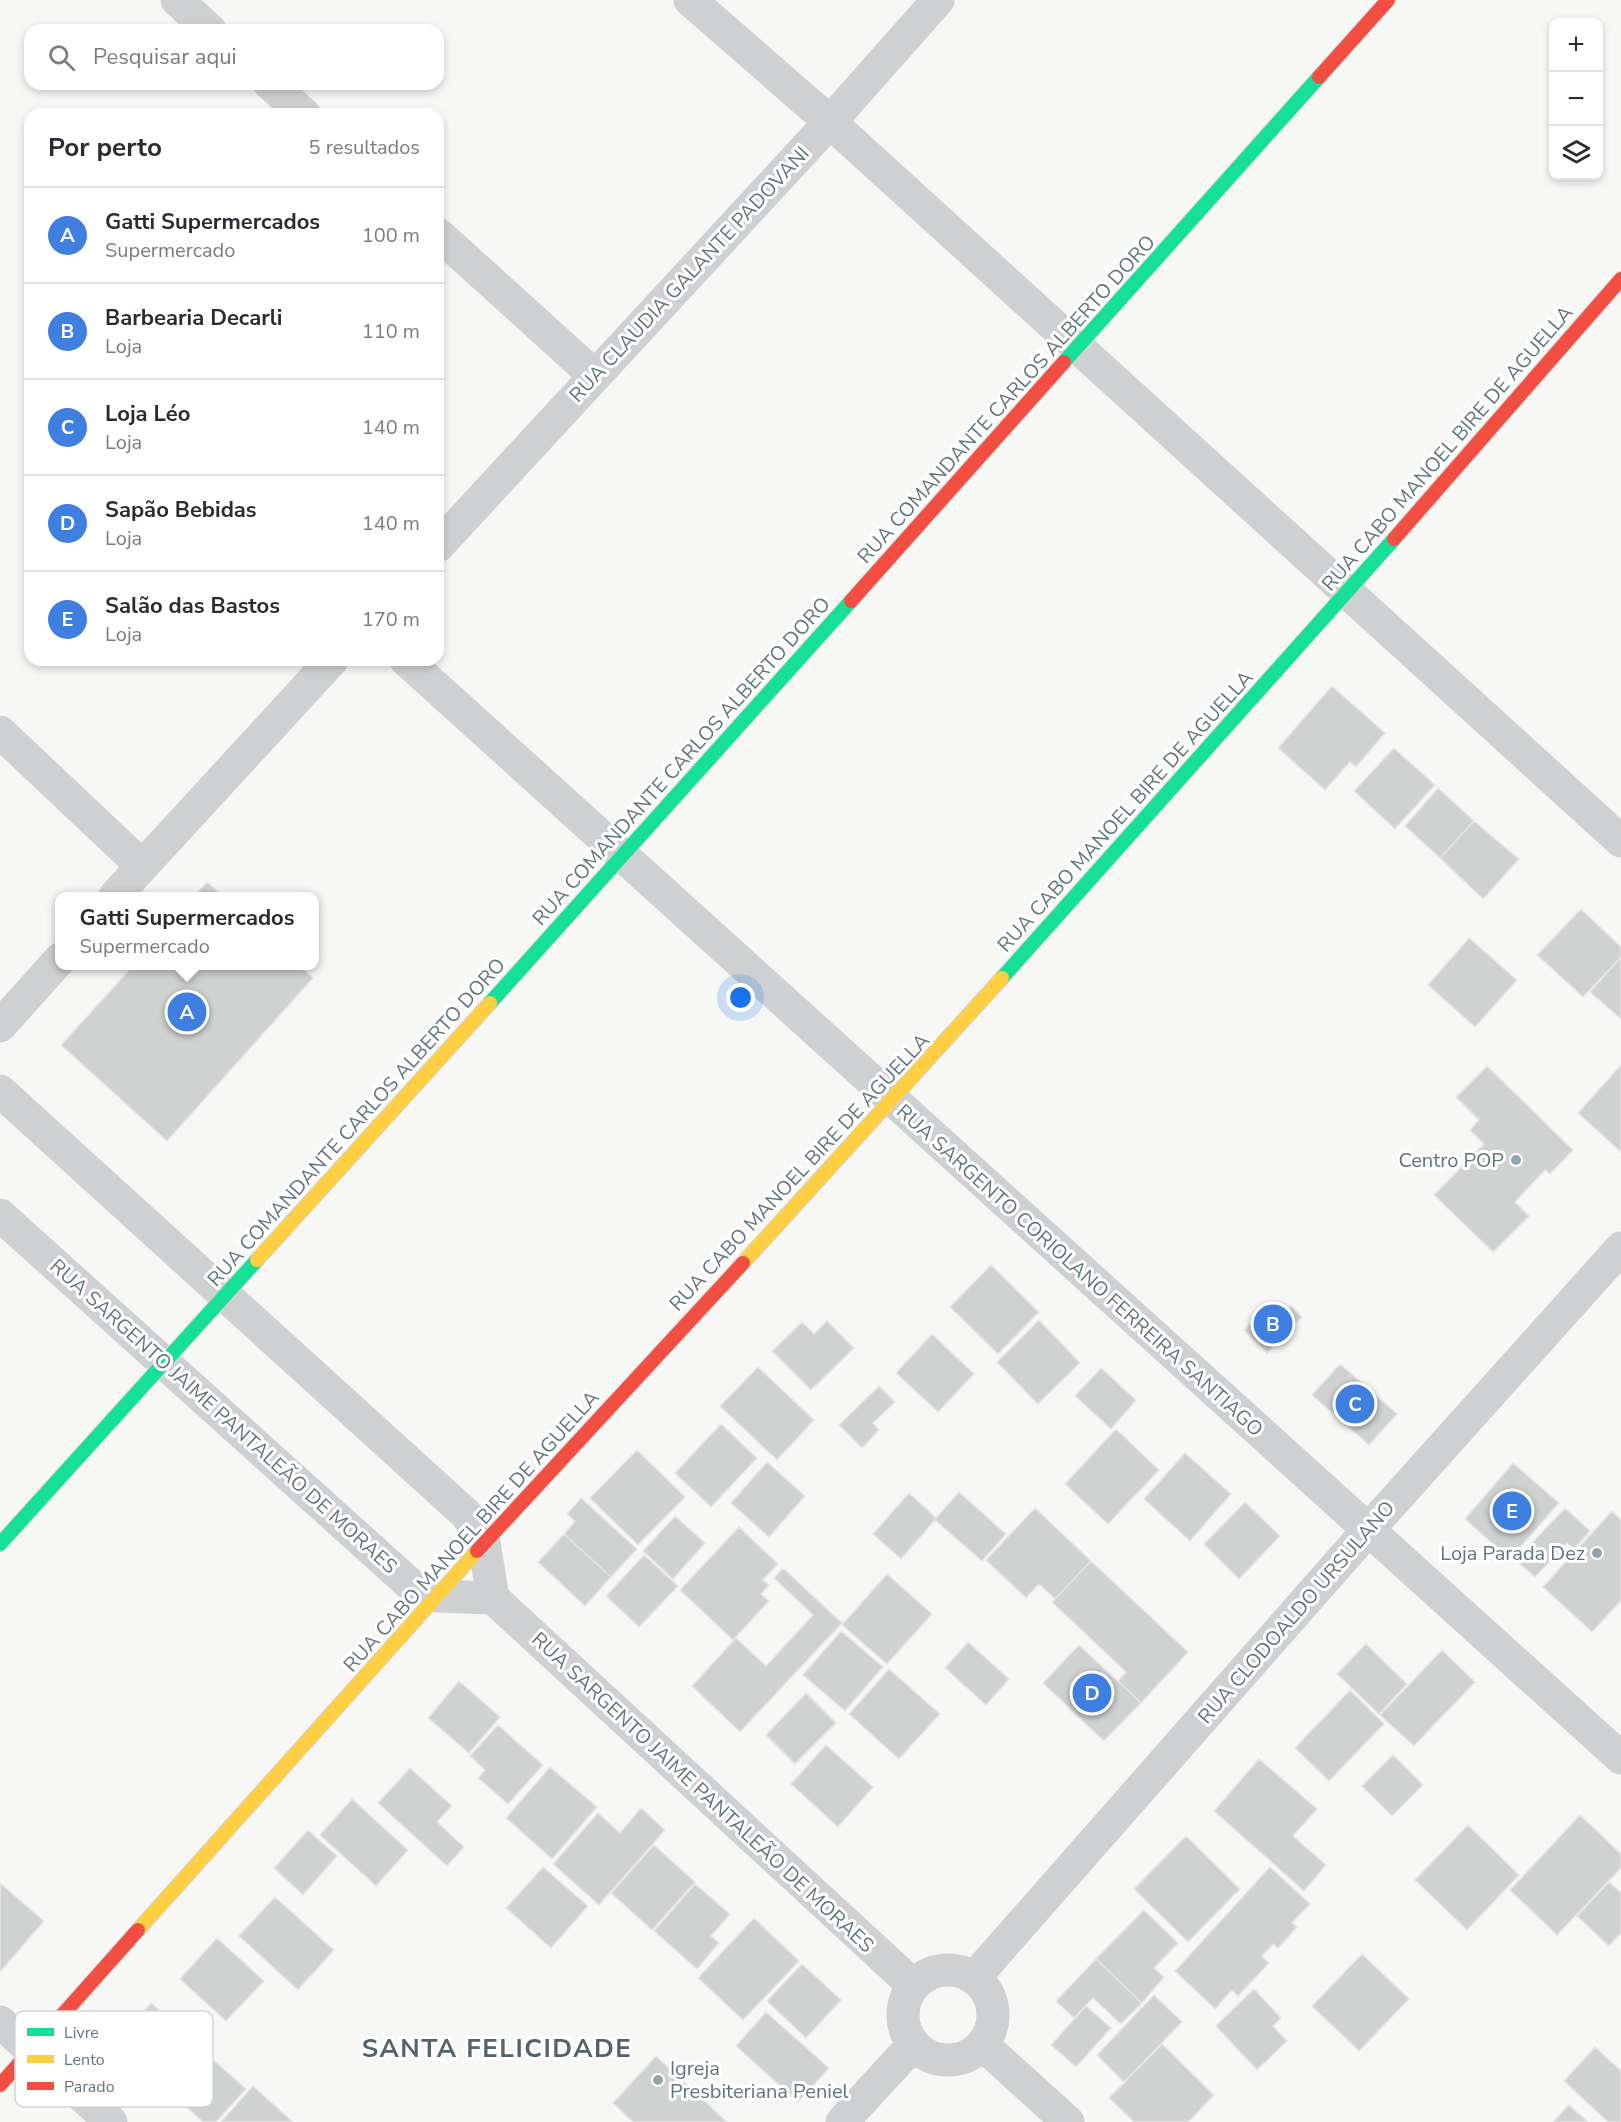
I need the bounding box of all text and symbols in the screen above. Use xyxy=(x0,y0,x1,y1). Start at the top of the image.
map controls xyxy=(1549,18,1603,180)
button: + xyxy=(1549,18,1603,72)
search box xyxy=(24,24,444,90)
icon: search xyxy=(45,41,78,74)
text: Pesquisar aqui xyxy=(93,42,237,72)
button: − xyxy=(1549,72,1603,126)
button: layers xyxy=(1549,126,1603,180)
text: Por perto xyxy=(48,130,162,165)
text: 5 resultados xyxy=(309,134,420,161)
street label: RUA CLAUDIA GALANTE PADOVANI xyxy=(563,141,815,408)
text: Gatti Supermercados xyxy=(105,207,320,237)
text: A xyxy=(60,222,75,249)
text: 100 m xyxy=(362,222,420,249)
street label: RUA COMANDANTE CARLOS ALBERTO DORO xyxy=(851,229,1161,569)
text: Supermercado xyxy=(105,237,235,264)
street label: RUA CABO MANOEL BIRE DE AGUELLA xyxy=(1316,299,1579,597)
text: Barbearia Decarli xyxy=(105,303,282,333)
text: B xyxy=(61,318,74,345)
text: 110 m xyxy=(362,318,420,345)
text: Loja xyxy=(105,333,142,360)
text: Loja Léo xyxy=(105,399,190,429)
text: C xyxy=(61,414,74,441)
text: 140 m xyxy=(362,414,420,441)
text: Loja xyxy=(105,429,142,456)
text: Sapão Bebidas xyxy=(105,495,257,525)
text: D xyxy=(60,510,75,537)
text: 140 m xyxy=(362,510,420,537)
text: Loja xyxy=(105,525,142,552)
text: Salão das Bastos xyxy=(105,591,280,621)
street label: RUA COMANDANTE CARLOS ALBERTO DORO xyxy=(526,591,836,931)
text: E xyxy=(62,606,73,633)
text: 170 m xyxy=(362,606,420,633)
text: Loja xyxy=(105,621,142,648)
street label: RUA CABO MANOEL BIRE DE AGUELLA xyxy=(991,664,1260,958)
popup xyxy=(55,892,319,970)
text: Gatti Supermercados xyxy=(79,903,295,933)
text: Supermercado xyxy=(79,933,210,960)
street label: RUA COMANDANTE CARLOS ALBERTO DORO xyxy=(201,952,511,1292)
your location xyxy=(726,983,755,1012)
pin: A xyxy=(168,990,207,1034)
street label: RUA CABO MANOEL BIRE DE AGUELLA xyxy=(663,1027,936,1317)
street label: RUA SARGENTO CORIOLANO FERREIRA SANTIAGO xyxy=(890,1098,1269,1443)
place label: Centro POP xyxy=(1398,1147,1504,1174)
marker: Centro POP xyxy=(1509,1153,1523,1167)
street label: RUA SARGENTO JAIME PANTALEÃO DE MORAES xyxy=(44,1253,403,1580)
pin: B xyxy=(1254,1302,1292,1346)
pin: C xyxy=(1336,1382,1374,1426)
street label: RUA CABO MANOEL BIRE DE AGUELLA xyxy=(337,1384,606,1678)
pin: E xyxy=(1492,1488,1532,1534)
street label: RUA CLODOALDO URSULANO xyxy=(1192,1495,1401,1730)
place label: Loja Parada Dez xyxy=(1440,1540,1585,1567)
marker: Loja Parada Dez xyxy=(1590,1546,1604,1560)
street label: RUA SARGENTO JAIME PANTALEÃO DE MORAES xyxy=(526,1626,880,1959)
pin: D xyxy=(1072,1670,1112,1716)
legend xyxy=(15,2011,213,2107)
text: Livre xyxy=(64,2022,99,2044)
district label: SANTA FELICIDADE xyxy=(362,2031,632,2066)
text: Lento xyxy=(64,2049,105,2071)
place label: Igreja Presbiteriana Peniel xyxy=(670,2055,849,2105)
marker: Igreja Presbiteriana Peniel xyxy=(651,2073,665,2087)
text: Parado xyxy=(64,2076,115,2098)

